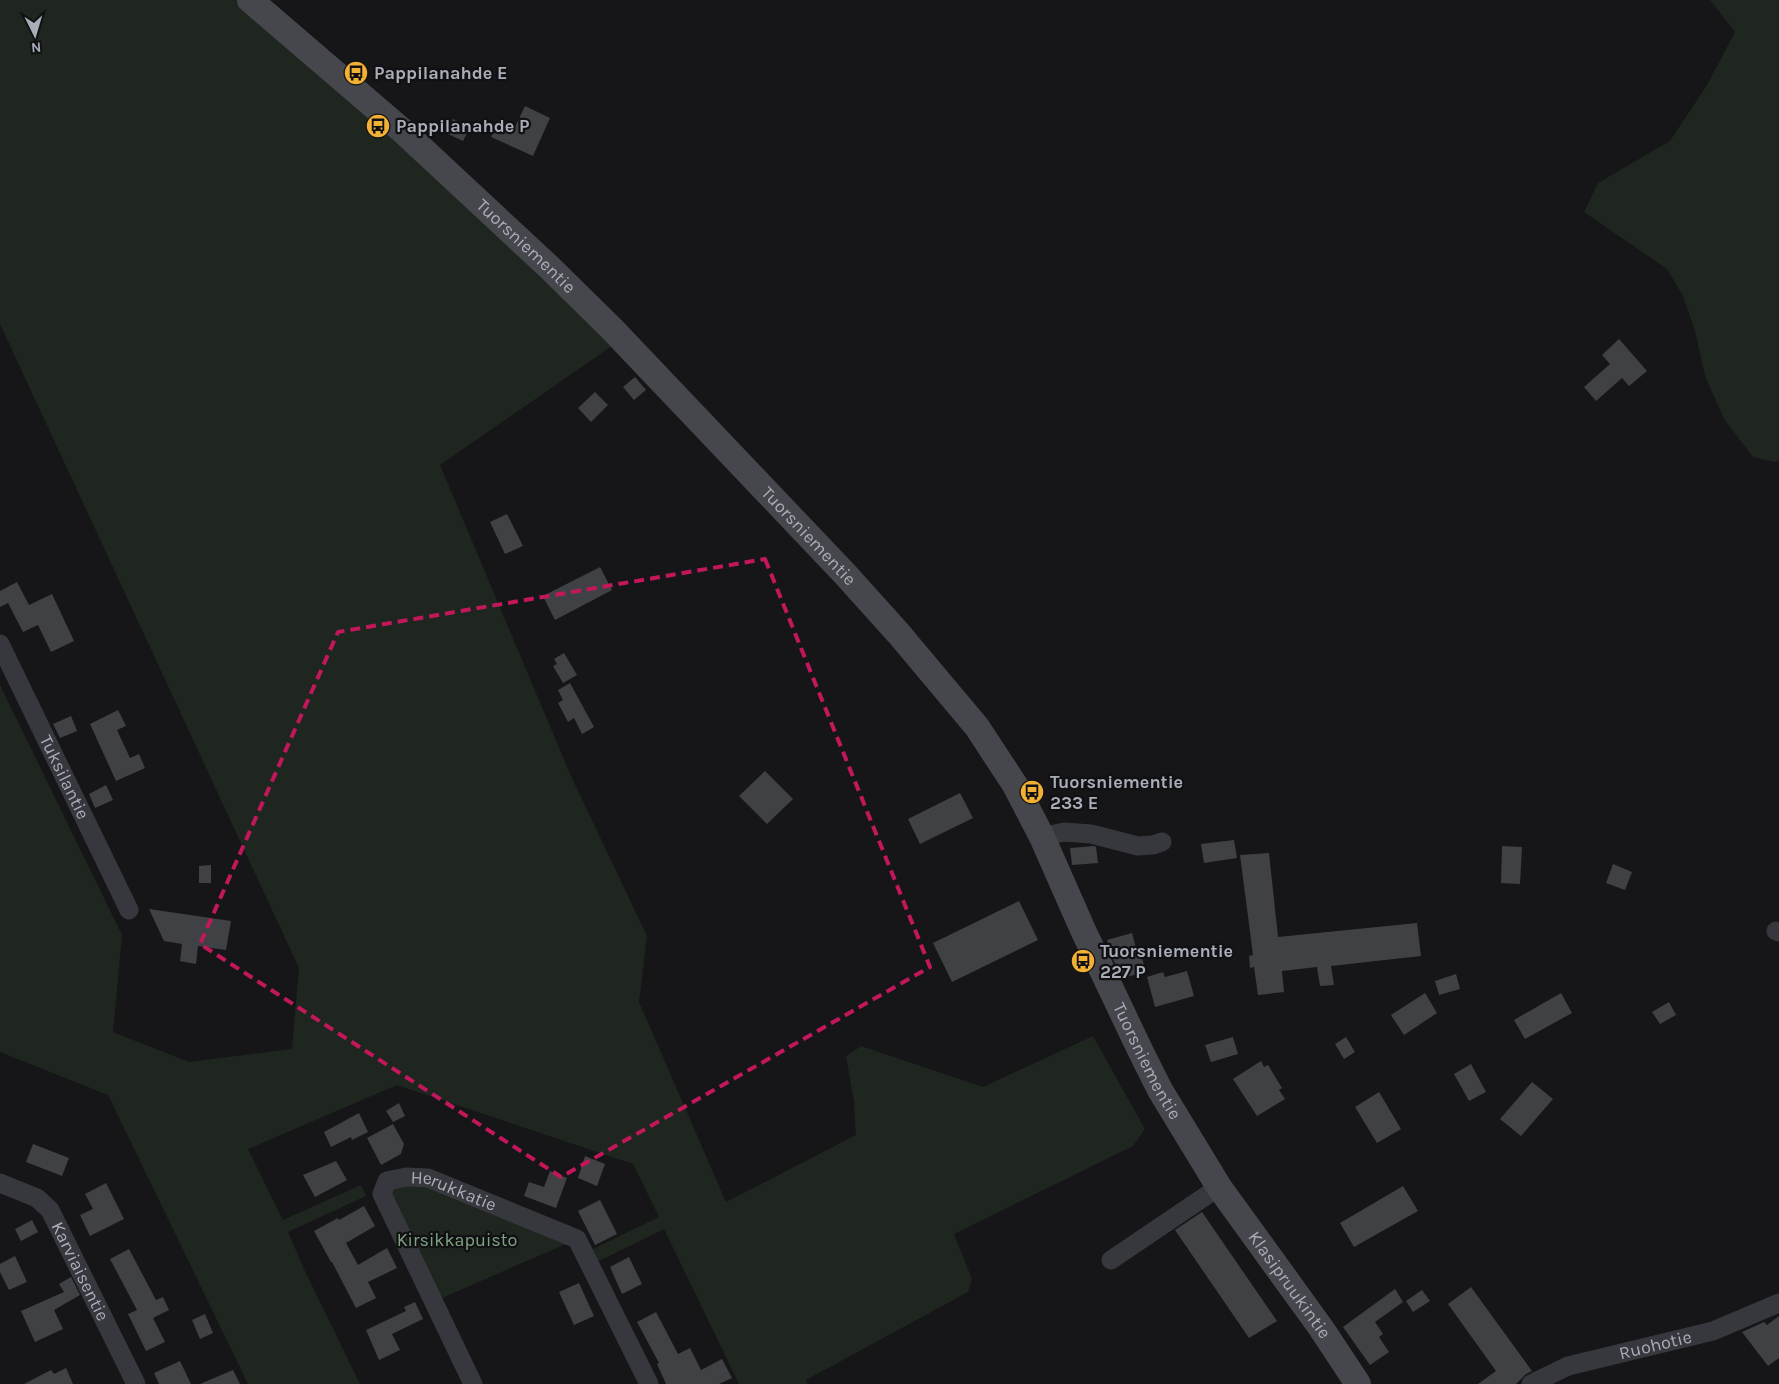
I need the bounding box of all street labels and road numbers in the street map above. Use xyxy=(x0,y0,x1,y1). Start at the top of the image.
street label: Tuorsniementie xyxy=(472,194,580,298)
street label: Tuorsniementie xyxy=(757,482,861,590)
street label: Tuksilantie xyxy=(35,731,94,823)
street label: Tuorsniementie xyxy=(1108,999,1186,1123)
street label: Herukkatie xyxy=(410,1166,500,1216)
street label: Karviaisentie xyxy=(46,1218,114,1325)
street label: Klasipruukintie xyxy=(1244,1227,1336,1343)
street label: Ruohotie xyxy=(1617,1326,1694,1364)

